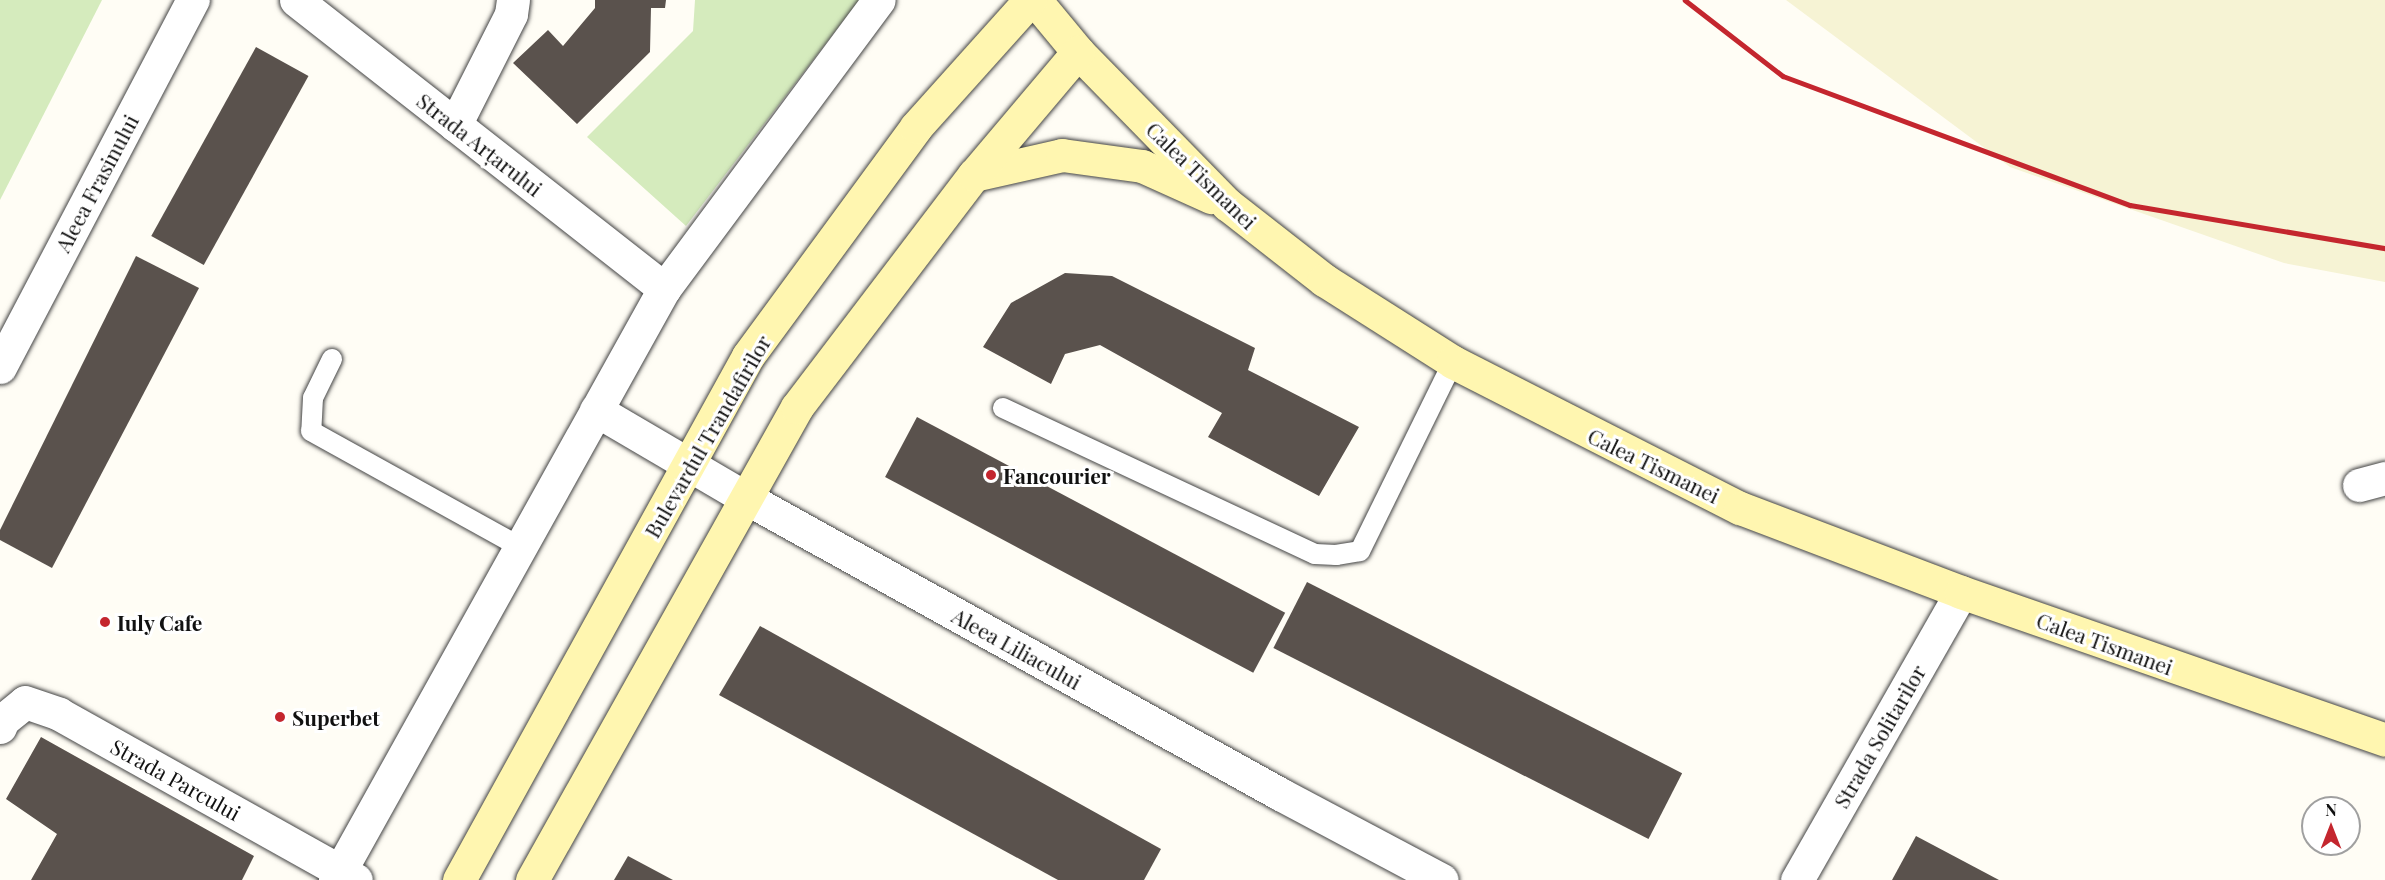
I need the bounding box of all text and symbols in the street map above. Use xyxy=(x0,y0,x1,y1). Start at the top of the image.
street label: Strada Arțarului xyxy=(412,87,548,201)
street label: Aleea Frasinului xyxy=(49,110,143,256)
street label: Calea Tismanei xyxy=(1141,116,1263,234)
street label: Bulevardul Trandafirilor xyxy=(639,330,775,542)
street label: Calea Tismanei xyxy=(1584,422,1724,508)
place label: Fancourier xyxy=(1003,462,1111,488)
marker: Fancourier xyxy=(984,468,998,482)
street label: Aleea Liliacului xyxy=(948,602,1086,694)
street label: Calea Tismanei xyxy=(2033,607,2177,679)
place label: Iuly Cafe xyxy=(117,609,203,635)
marker: Iuly Cafe xyxy=(98,615,112,629)
street label: Strada Solitarilor xyxy=(1828,660,1930,812)
place label: Superbet xyxy=(292,704,380,730)
marker: Superbet xyxy=(273,710,287,724)
street label: Strada Parcului xyxy=(107,733,245,825)
north arrow xyxy=(2301,796,2361,856)
text: N xyxy=(2325,799,2337,820)

